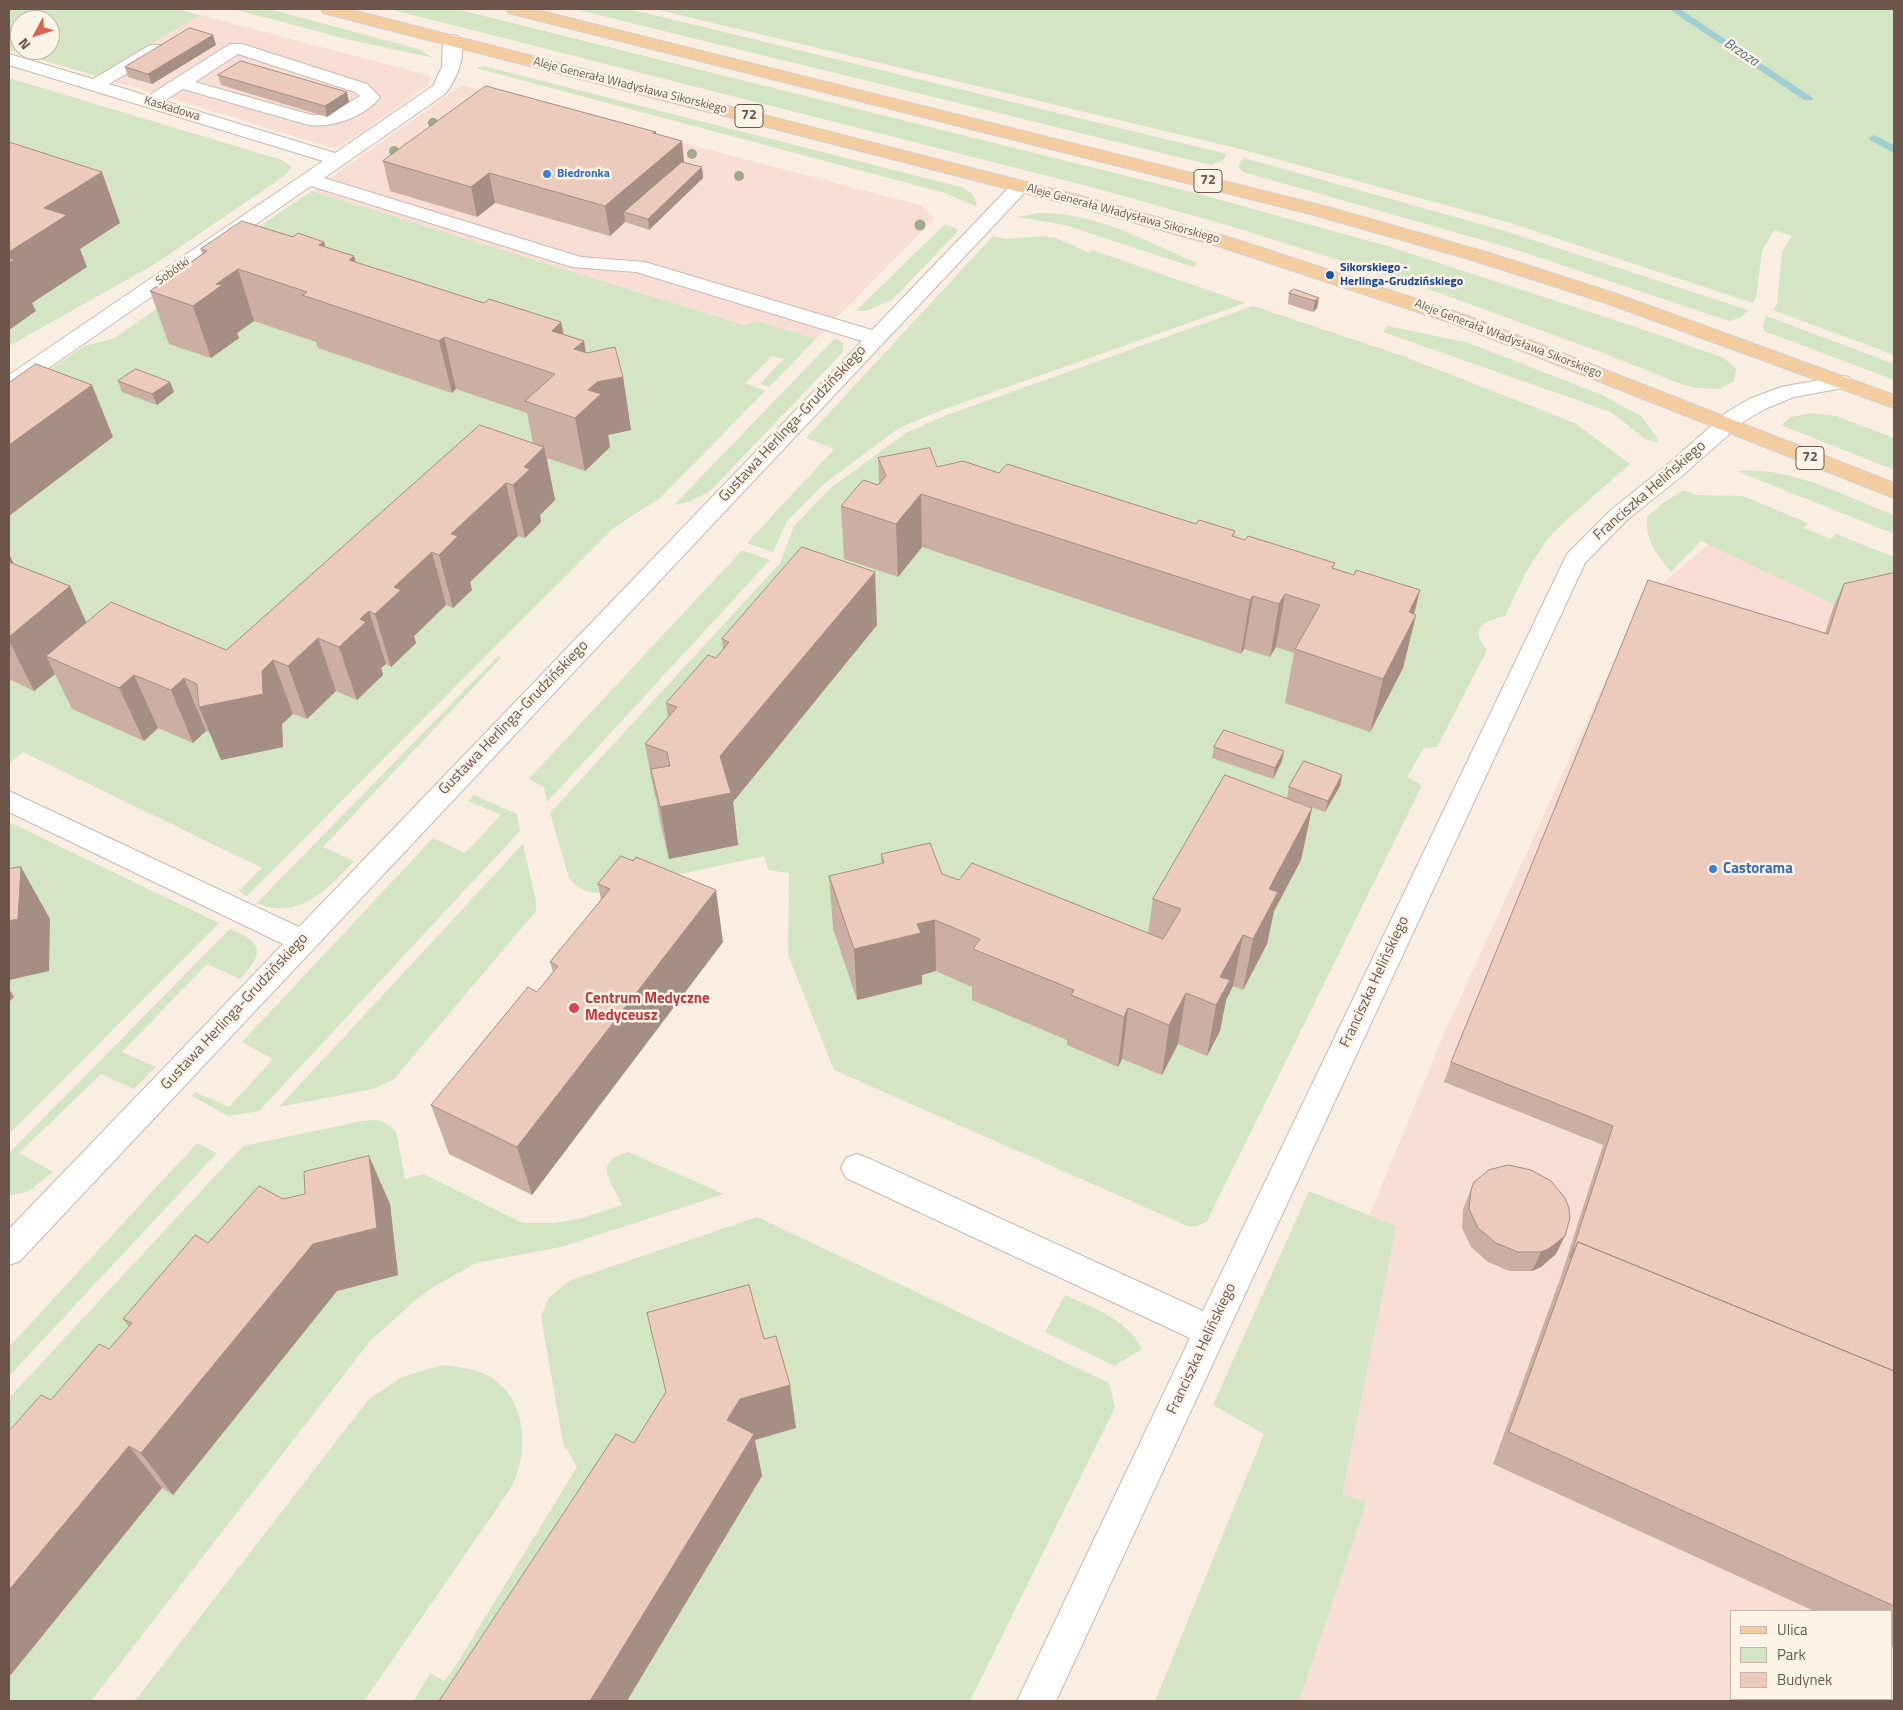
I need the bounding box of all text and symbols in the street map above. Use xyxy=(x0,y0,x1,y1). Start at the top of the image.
north arrow xyxy=(10,10,60,60)
text: N xyxy=(13,34,35,55)
water label: Brzoza xyxy=(1721,35,1761,71)
street label: Aleje Generała Władysława Sikorskiego xyxy=(532,55,728,117)
street label: Kaskadowa xyxy=(142,94,202,124)
road number: 72 xyxy=(735,104,763,128)
place label: Biedronka xyxy=(557,167,610,181)
marker: Biedronka xyxy=(541,168,553,180)
road number: 72 xyxy=(1194,170,1222,192)
street label: Aleje Generała Władysława Sikorskiego xyxy=(1025,181,1221,247)
street label: Sobótki xyxy=(153,255,193,289)
place label: Sikorskiego - Herlinga-Grudzińskiego xyxy=(1340,261,1463,289)
marker: Sikorskiego - Herlinga-Grudzińskiego xyxy=(1324,269,1336,281)
street label: Aleje Generała Władysława Sikorskiego xyxy=(1413,297,1603,381)
street label: Gustawa Herlinga-Grudzińskiego xyxy=(716,342,870,506)
street label: Franciszka Helińskiego xyxy=(1590,437,1710,545)
road number: 72 xyxy=(1796,446,1824,469)
street label: Gustawa Herlinga-Grudzińskiego xyxy=(435,637,593,799)
place label: Castorama xyxy=(1723,860,1793,878)
marker: Castorama xyxy=(1707,863,1719,875)
street label: Franciszka Helińskiego xyxy=(1337,913,1413,1051)
street label: Gustawa Herlinga-Grudzińskiego xyxy=(158,930,312,1094)
place label: Centrum Medyczne Medyceusz xyxy=(585,990,710,1025)
marker: Centrum Medyczne Medyceusz xyxy=(567,1001,581,1015)
street label: Franciszka Helińskiego xyxy=(1164,1280,1240,1418)
legend xyxy=(1730,1610,1893,1700)
text: Ulica xyxy=(1777,1618,1807,1641)
text: Park xyxy=(1777,1643,1806,1666)
text: Budynek xyxy=(1777,1668,1832,1691)

